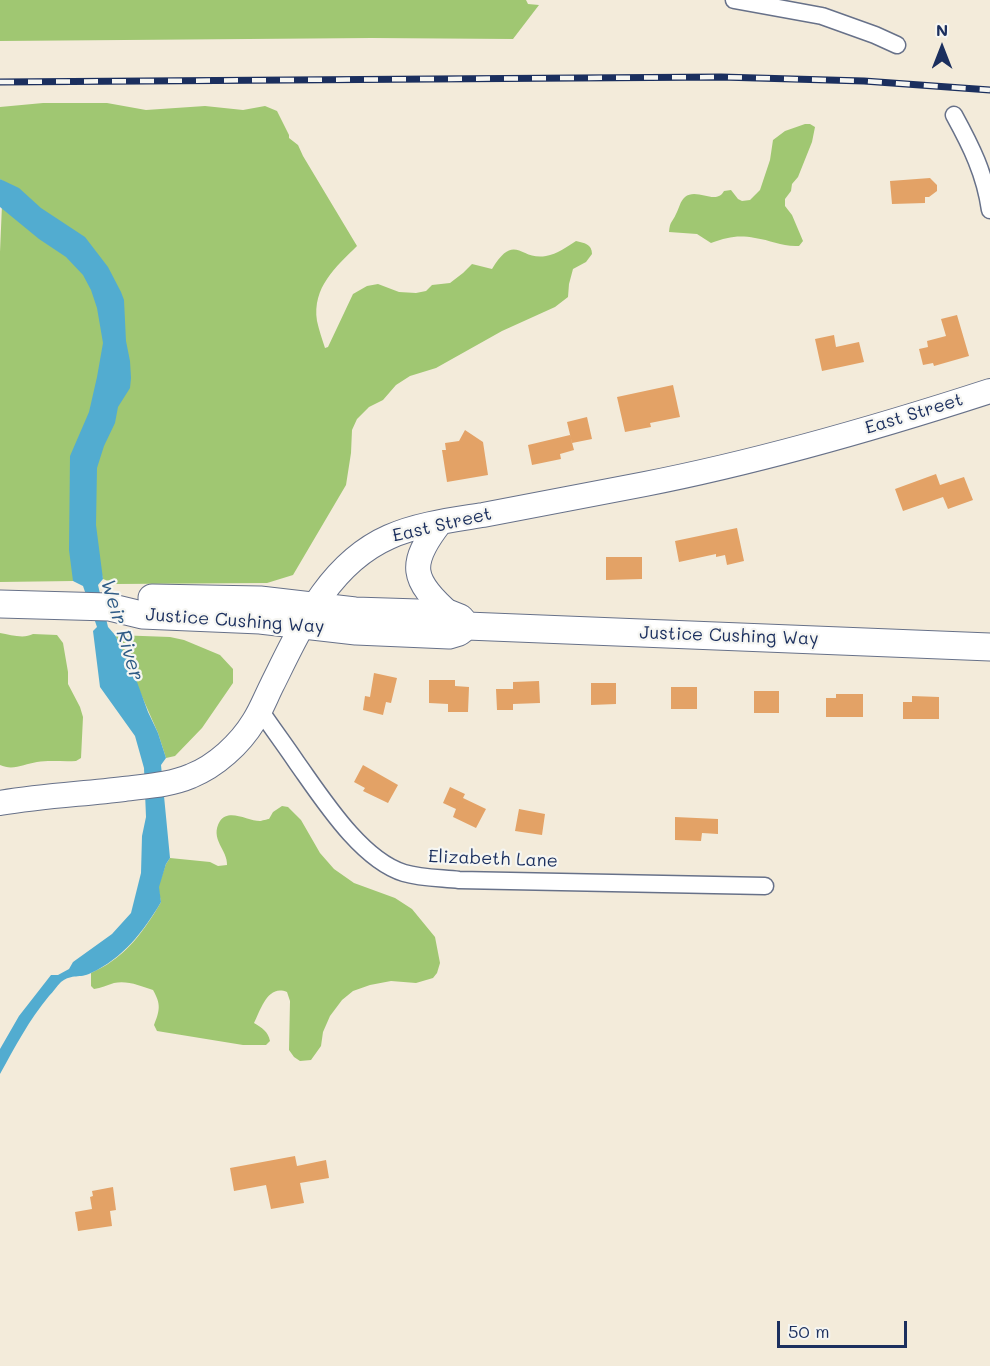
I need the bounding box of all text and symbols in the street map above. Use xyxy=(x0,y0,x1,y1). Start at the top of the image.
north arrow xyxy=(912,18,972,78)
text: N xyxy=(936,19,948,40)
street label: East Street xyxy=(862,389,966,439)
street label: East Street xyxy=(390,503,494,547)
water label: Weir River xyxy=(95,577,149,683)
street label: Justice Cushing Way xyxy=(145,604,325,638)
street label: Justice Cushing Way xyxy=(639,622,819,650)
street label: Elizabeth Lane xyxy=(428,846,558,872)
scale bar xyxy=(780,1309,910,1347)
text: 50 m xyxy=(788,1319,830,1343)

